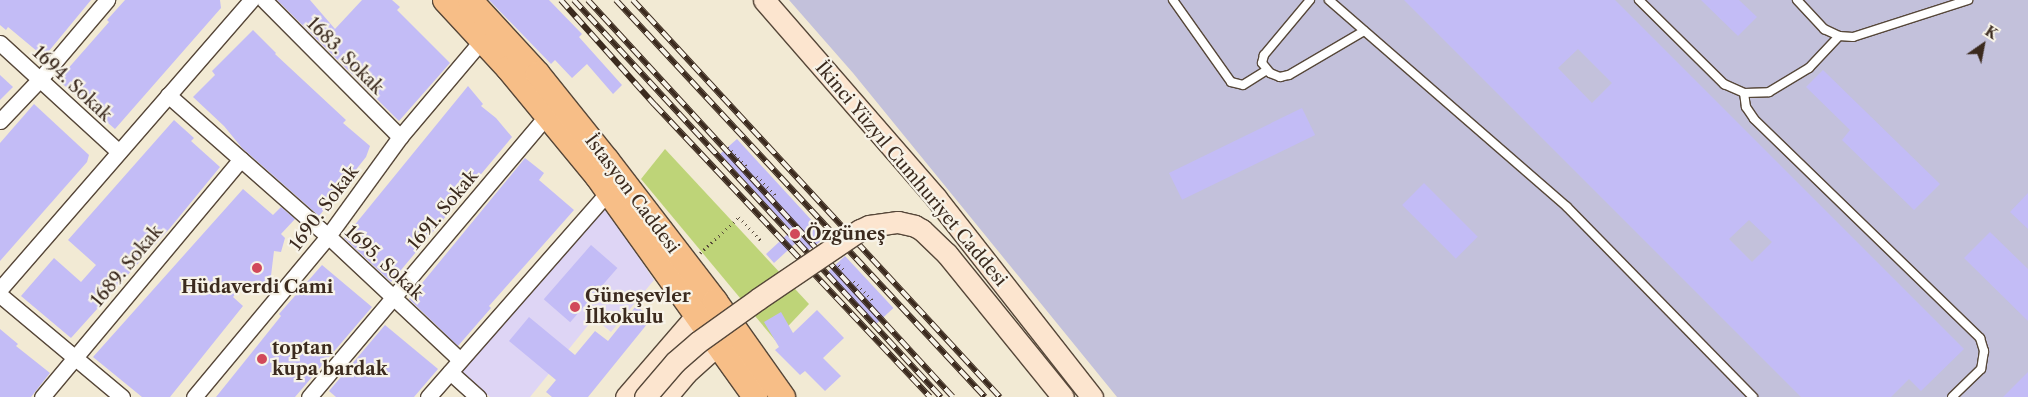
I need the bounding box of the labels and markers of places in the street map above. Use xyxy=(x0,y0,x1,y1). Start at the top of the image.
place label: Özgüneş xyxy=(806,223,885,245)
marker: Özgüneş xyxy=(788,227,802,241)
marker: Hüdaverdi Cami xyxy=(251,262,263,274)
place label: Hüdaverdi Cami xyxy=(181,276,333,298)
place label: Güneşevler İlkokulu xyxy=(585,286,691,328)
marker: Güneşevler İlkokulu xyxy=(569,301,581,313)
place label: toptan kupa bardak xyxy=(272,338,388,380)
marker: toptan kupa bardak xyxy=(256,353,268,365)

